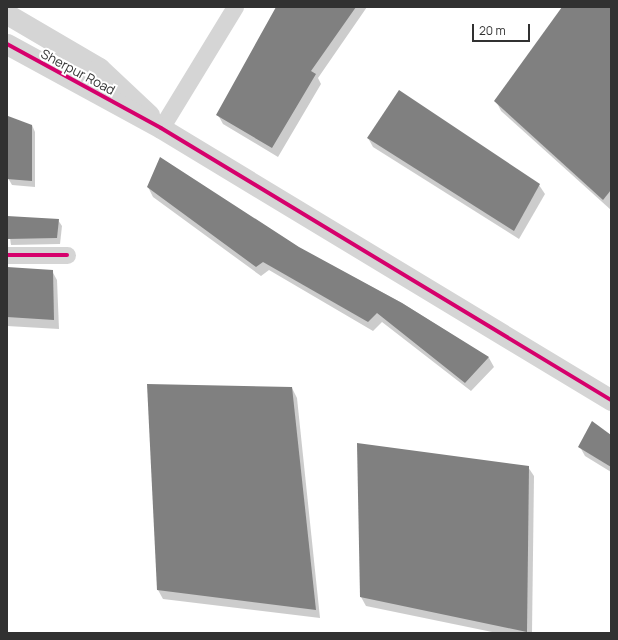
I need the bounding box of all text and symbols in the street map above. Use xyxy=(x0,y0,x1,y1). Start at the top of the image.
scale bar xyxy=(474,16,532,42)
text: 20 m xyxy=(479,22,506,39)
street label: Sherpur Road xyxy=(38,46,118,98)

